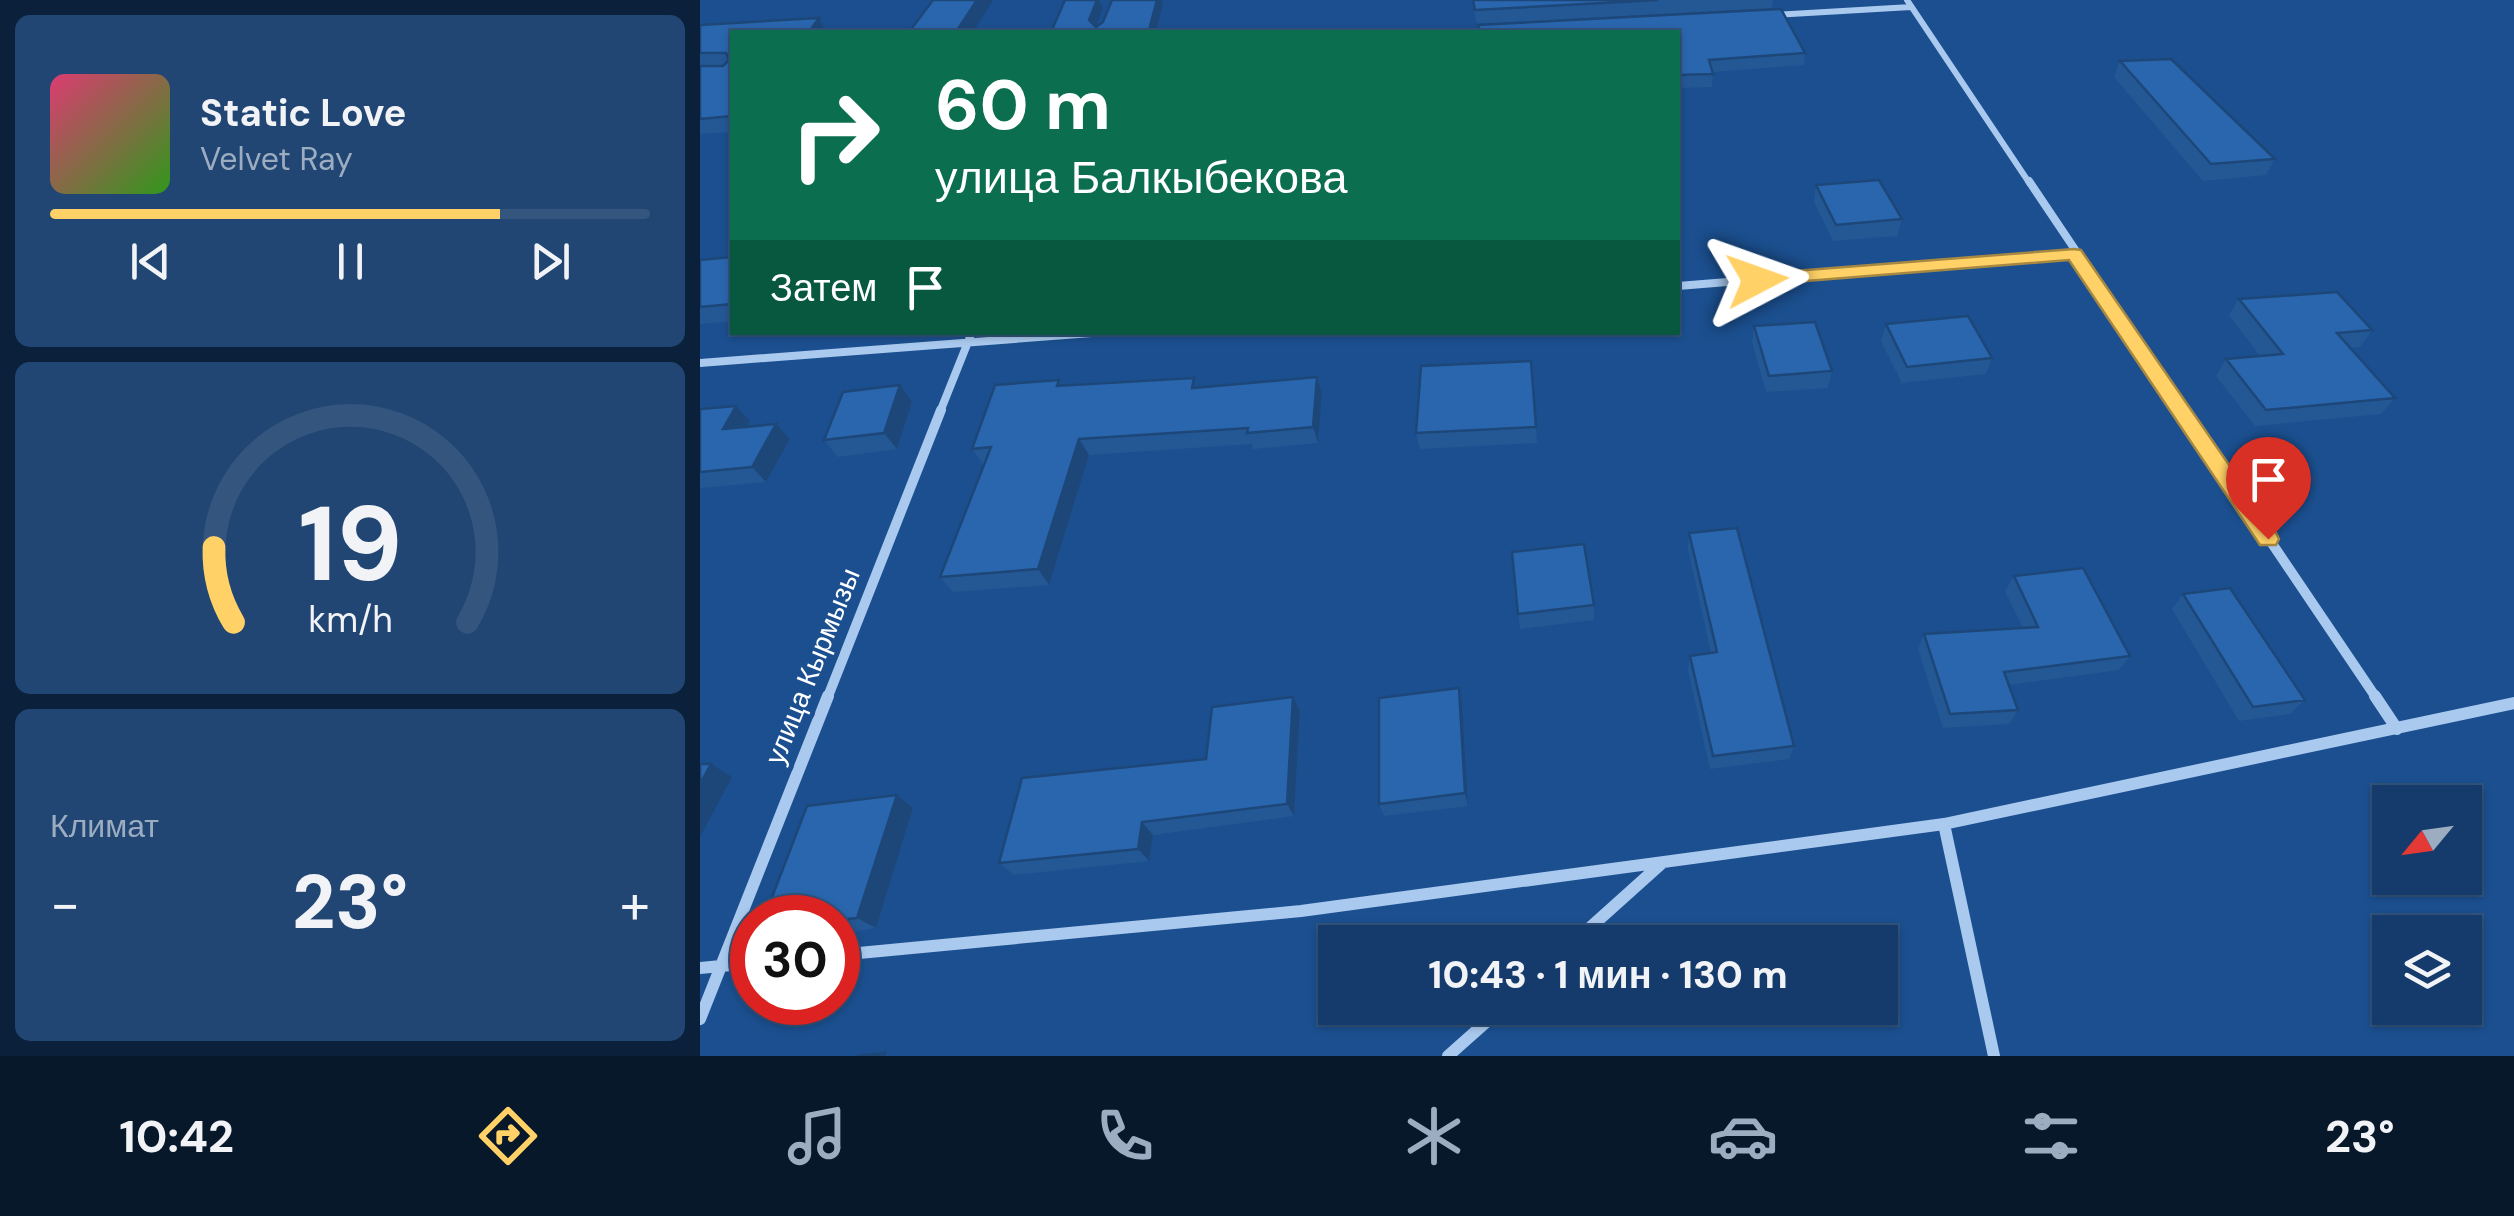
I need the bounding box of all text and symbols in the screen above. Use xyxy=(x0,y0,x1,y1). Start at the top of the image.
text: 60 m xyxy=(935,60,1111,151)
icon: right xyxy=(770,70,900,200)
text: Static Love xyxy=(200,88,406,138)
text: Velvet Ray xyxy=(200,138,353,180)
text: улица Балкыбекова xyxy=(935,148,1347,207)
position arrow xyxy=(1705,228,1809,332)
icon: previous xyxy=(123,234,178,289)
icon: pause xyxy=(323,234,378,289)
icon: next xyxy=(523,234,578,289)
icon: arrive xyxy=(898,260,953,315)
text: Затем xyxy=(770,263,878,313)
pin xyxy=(2226,437,2311,540)
icon: arrive xyxy=(2241,452,2296,507)
text: 19 xyxy=(298,477,402,612)
street label: улица Кырмызы xyxy=(756,562,869,770)
text: km/h xyxy=(308,597,392,643)
north arrow xyxy=(2372,785,2482,895)
map controls xyxy=(2372,785,2482,1025)
text: Климат xyxy=(50,805,159,847)
text: 23° xyxy=(292,854,408,951)
text: − xyxy=(50,868,80,940)
text: + xyxy=(620,868,650,940)
speed limit sign: 30 xyxy=(730,895,860,1025)
button: layers xyxy=(2372,915,2482,1025)
text: 10:43 · 1 мин · 130 m xyxy=(1428,950,1788,1000)
icon: directions xyxy=(473,1101,543,1171)
icon: music xyxy=(782,1101,852,1171)
icon: phone xyxy=(1090,1101,1160,1171)
icon: climate xyxy=(1399,1101,1469,1171)
icon: car xyxy=(1708,1101,1778,1171)
icon: filters xyxy=(2016,1101,2086,1171)
text: 10:42 xyxy=(119,1107,234,1166)
text: 23° xyxy=(2325,1107,2395,1166)

